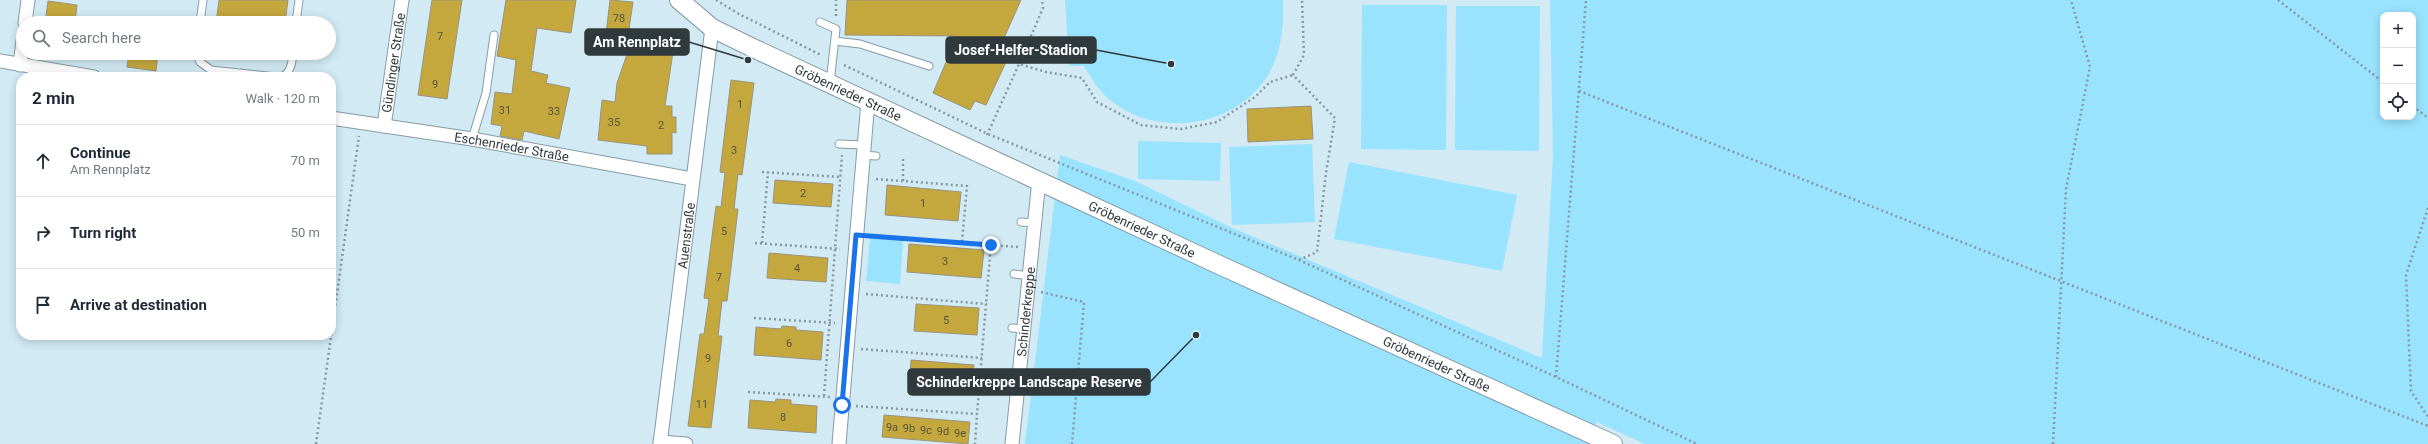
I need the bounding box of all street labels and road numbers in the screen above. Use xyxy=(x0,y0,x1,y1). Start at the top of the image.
street label: Gündinger Straße xyxy=(379,12,408,114)
street label: Gröbenrieder Straße xyxy=(792,61,904,124)
street label: Eschenrieder Straße xyxy=(453,129,570,165)
street label: Gröbenrieder Straße xyxy=(1086,198,1198,261)
street label: Auenstraße xyxy=(675,202,698,270)
street label: Schinderkreppe xyxy=(1014,266,1038,357)
street label: Gröbenrieder Straße xyxy=(1380,333,1493,395)

